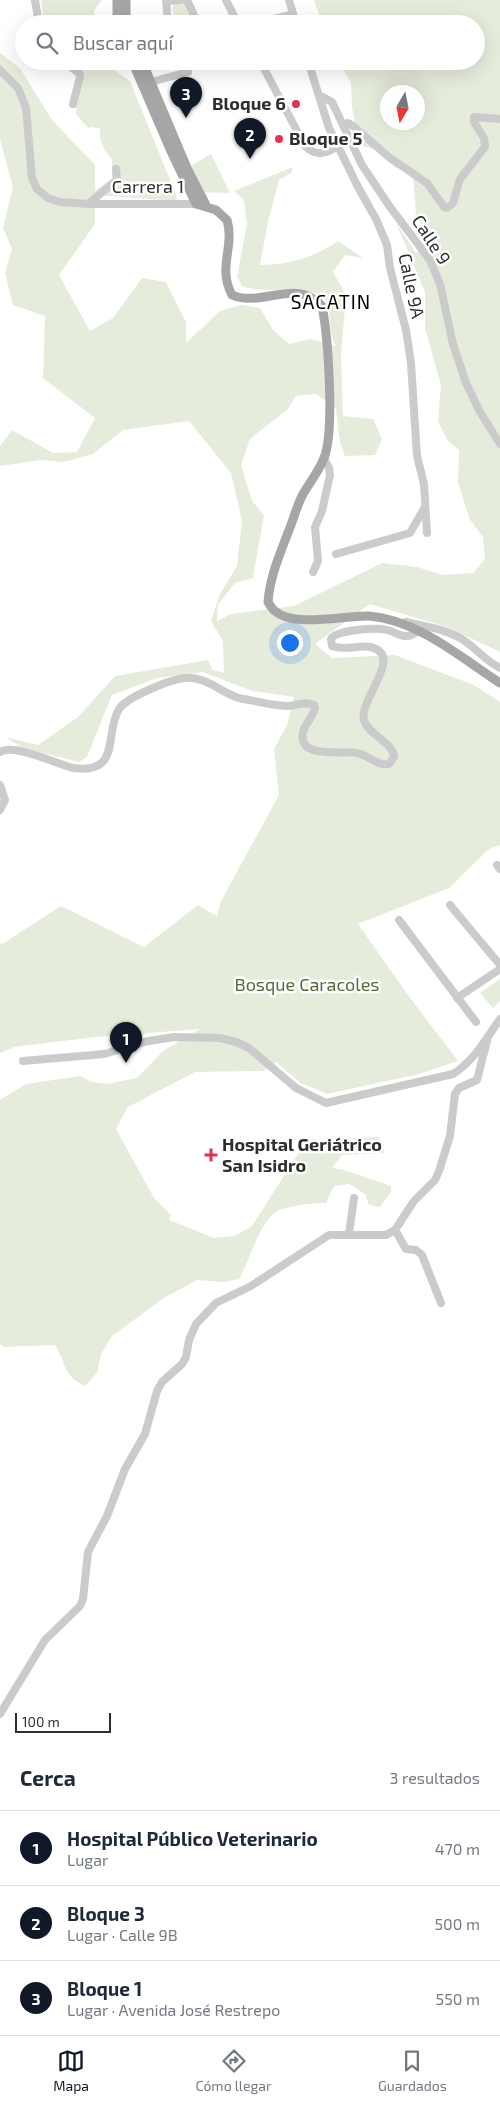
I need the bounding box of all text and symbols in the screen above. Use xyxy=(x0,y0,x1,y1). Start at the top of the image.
search box xyxy=(15,15,485,70)
icon: search xyxy=(33,29,61,57)
text: Buscar aquí xyxy=(73,31,173,54)
pin: 3 xyxy=(170,77,202,118)
north arrow xyxy=(380,85,425,130)
place label: Bloque 6 xyxy=(212,92,286,114)
marker: Bloque 6 xyxy=(290,98,302,110)
pin: 2 xyxy=(234,118,266,159)
place label: Bloque 5 xyxy=(289,127,362,149)
marker: Bloque 5 xyxy=(273,133,285,145)
street label: Carrera 1 xyxy=(112,175,184,197)
street label: Calle 9 xyxy=(408,210,456,268)
street label: Calle 9A xyxy=(394,251,430,321)
district label: SACATIN xyxy=(291,290,371,313)
your location xyxy=(277,630,303,656)
park label: Bosque Caracoles xyxy=(234,973,380,995)
pin: 1 xyxy=(110,1022,142,1063)
place label: Hospital Geriátrico San Isidro xyxy=(222,1133,382,1176)
marker: Hospital Geriátrico San Isidro xyxy=(204,1148,218,1162)
scale bar xyxy=(15,1710,111,1733)
text: 100 m xyxy=(22,1713,60,1730)
text: Cerca xyxy=(20,1765,76,1790)
text: 3 resultados xyxy=(390,1768,480,1787)
text: Hospital Público Veterinario xyxy=(67,1827,318,1850)
text: 1 xyxy=(33,1839,39,1858)
text: 470 m xyxy=(435,1839,480,1858)
text: Lugar xyxy=(67,1850,108,1869)
text: Bloque 3 xyxy=(67,1902,145,1925)
text: 2 xyxy=(31,1914,41,1933)
text: 500 m xyxy=(435,1914,480,1933)
text: Lugar · Calle 9B xyxy=(67,1925,178,1944)
text: Bloque 1 xyxy=(67,1977,142,2000)
text: 3 xyxy=(31,1989,41,2008)
text: 550 m xyxy=(436,1989,480,2008)
text: Lugar · Avenida José Restrepo xyxy=(67,2000,280,2019)
tab: Mapa xyxy=(53,2047,89,2094)
tab: Cómo llegar xyxy=(195,2047,272,2094)
tab: Guardados xyxy=(378,2047,447,2094)

